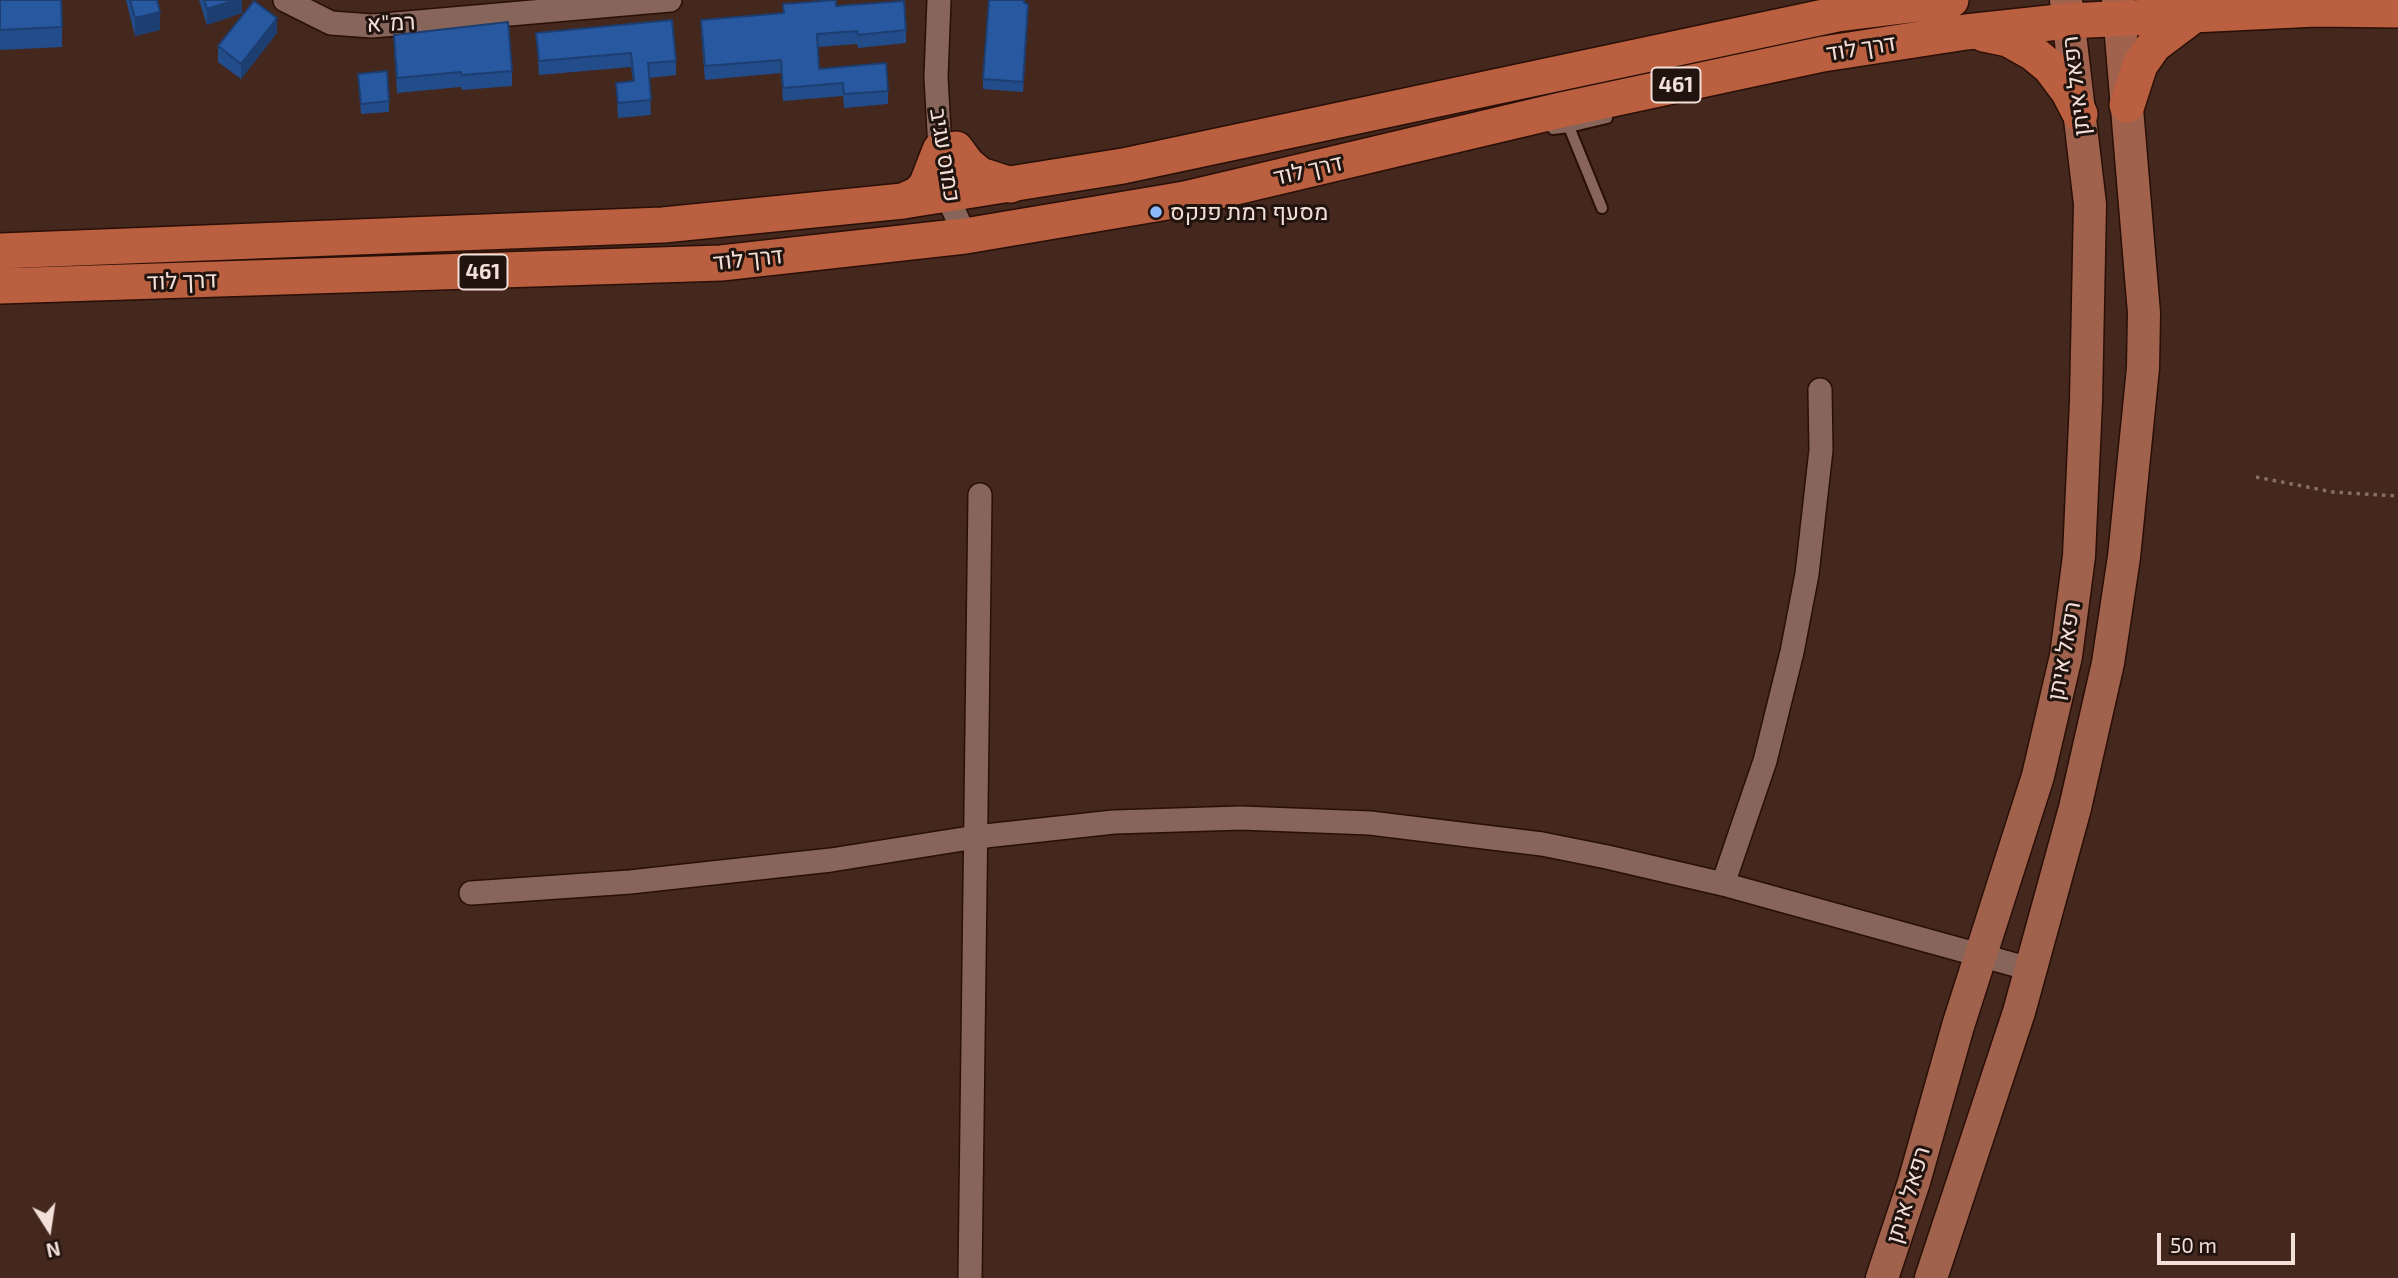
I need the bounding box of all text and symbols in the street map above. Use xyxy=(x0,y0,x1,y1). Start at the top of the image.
street label: רמ"א xyxy=(366,8,416,38)
street label: דרך לוד xyxy=(1824,29,1898,67)
street label: רפאל איתן xyxy=(2056,35,2096,137)
road number: 461 xyxy=(1652,68,1700,102)
street label: כמוס עגיב xyxy=(924,106,966,204)
street label: דרך לוד xyxy=(1271,149,1345,191)
place label: מסעף רמת פנקס xyxy=(1170,198,1328,226)
marker: מסעף רמת פנקס xyxy=(1148,204,1164,220)
street label: דרך לוד xyxy=(712,242,784,276)
road number: 461 xyxy=(458,254,508,290)
street label: דרך לוד xyxy=(146,266,218,296)
street label: רפאל איתן xyxy=(2042,599,2086,703)
street label: רפאל איתן xyxy=(1880,1143,1936,1247)
north arrow xyxy=(14,1194,84,1264)
scale bar xyxy=(2160,1218,2298,1262)
text: 50 m xyxy=(2170,1232,2217,1257)
text: N xyxy=(44,1237,63,1263)

